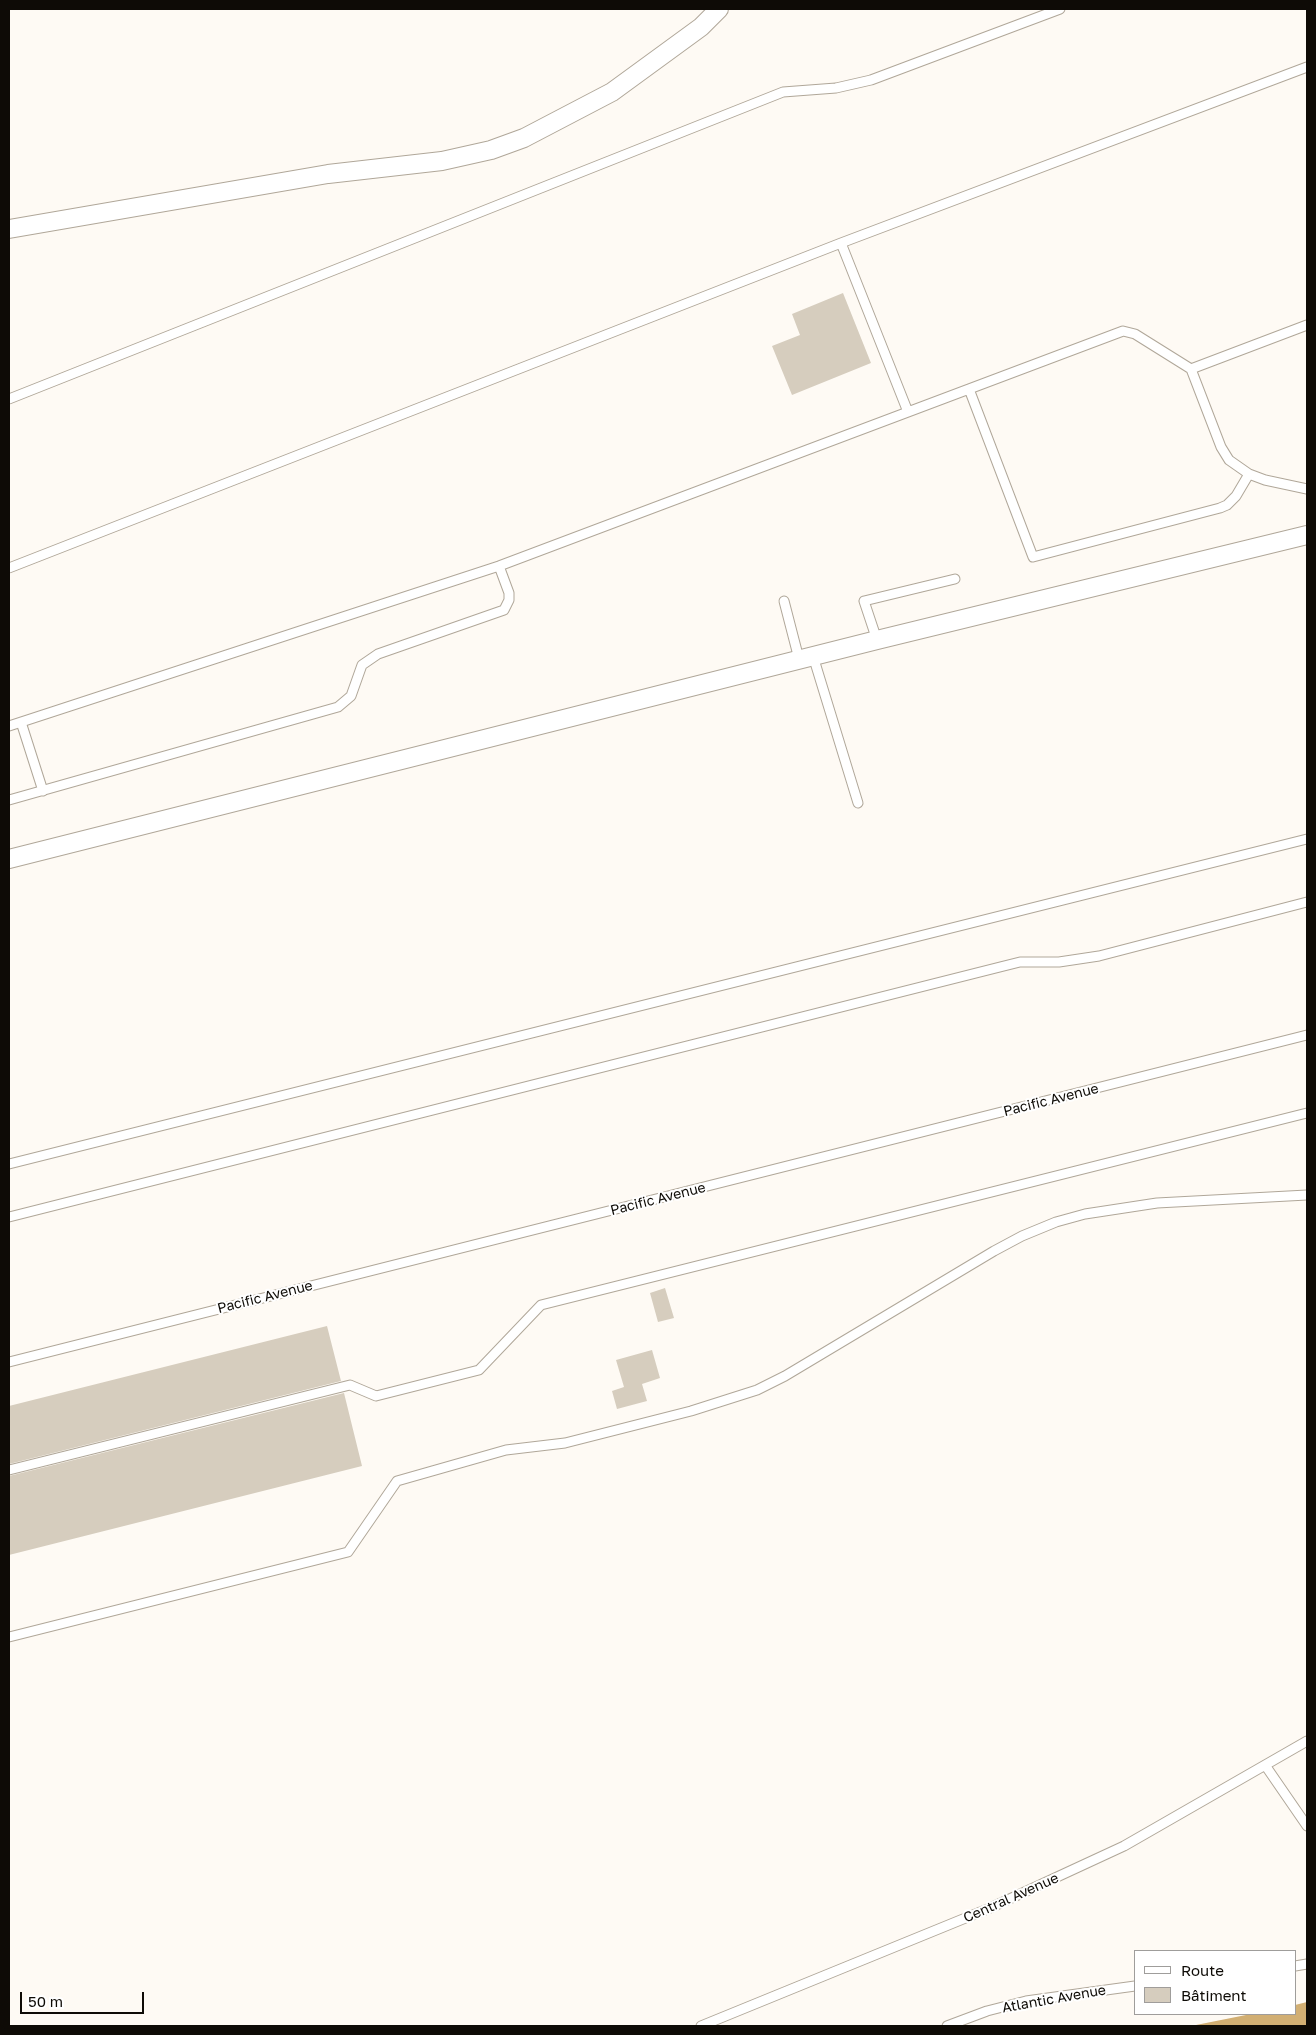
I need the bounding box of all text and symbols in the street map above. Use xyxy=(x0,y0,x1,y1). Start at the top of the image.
street label: Pacific Avenue xyxy=(1002,1080,1100,1120)
street label: Pacific Avenue xyxy=(609,1179,707,1219)
street label: Pacific Avenue xyxy=(216,1277,314,1317)
street label: Central Avenue xyxy=(961,1870,1061,1926)
legend xyxy=(1134,1950,1296,2015)
text: Route xyxy=(1181,1961,1224,1979)
scale bar xyxy=(22,1982,146,2014)
street label: Atlantic Avenue xyxy=(1001,1982,1107,2016)
text: Bâtiment xyxy=(1181,1986,1246,2004)
text: 50 m xyxy=(28,1992,63,2010)

